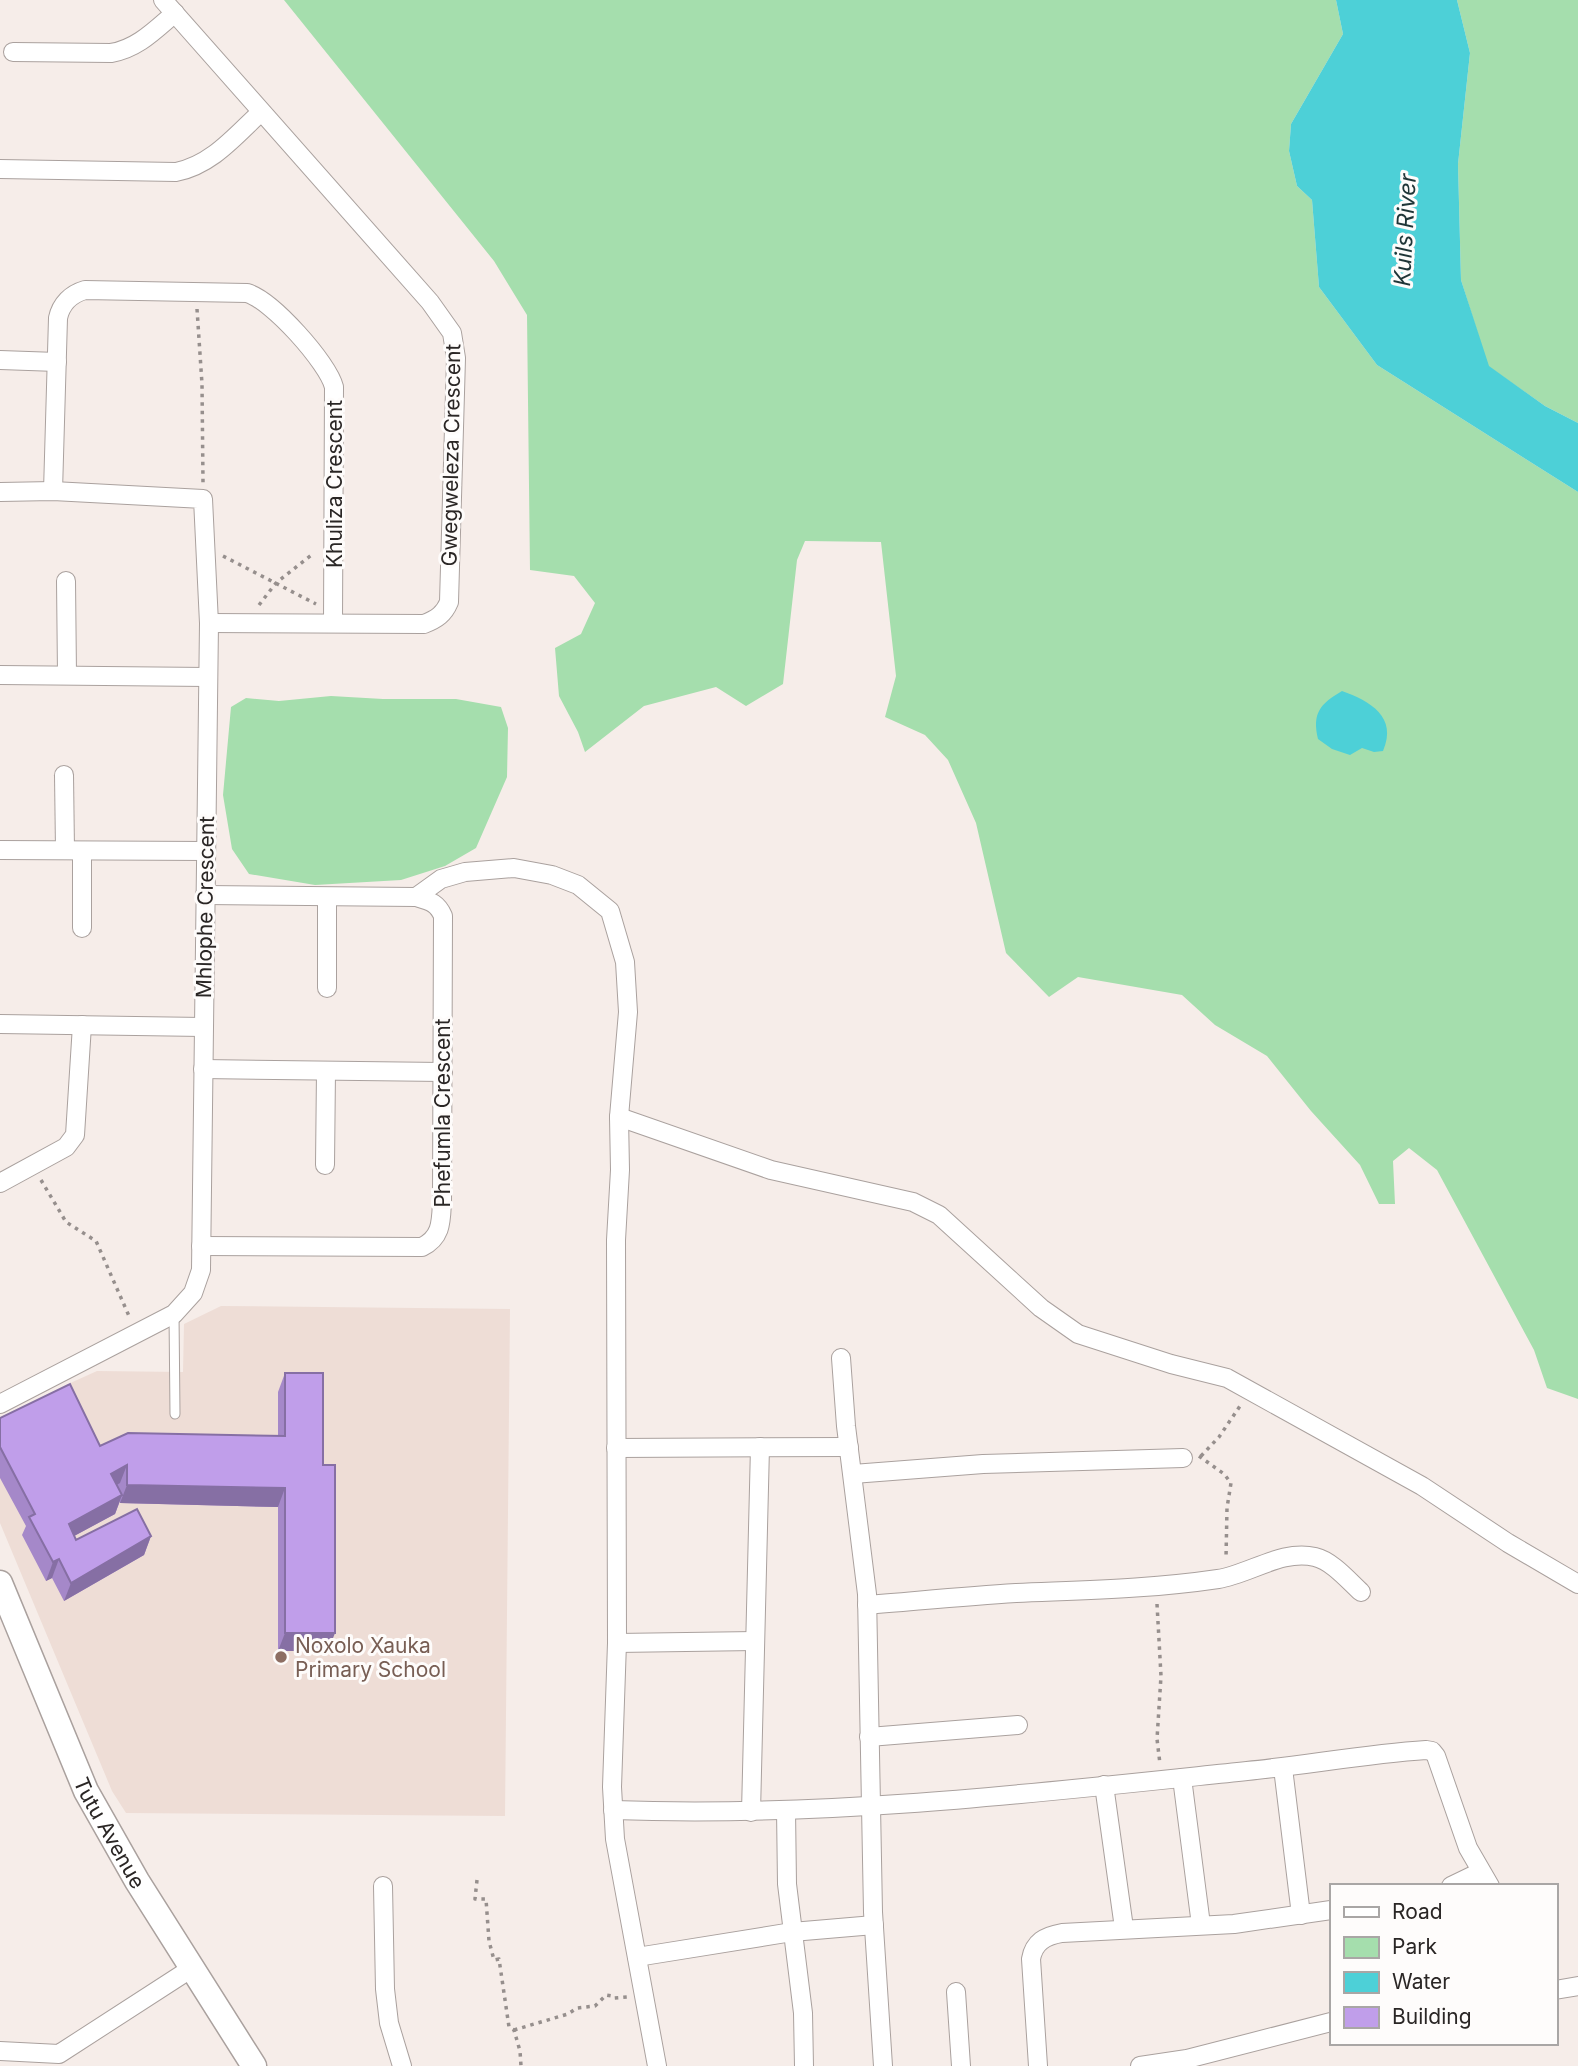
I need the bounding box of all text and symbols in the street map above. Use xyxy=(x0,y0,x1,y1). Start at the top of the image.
water label: Kuils River xyxy=(1388,172,1422,287)
street label: Gwegweleza Crescent xyxy=(437,343,465,567)
street label: Khuliza Crescent xyxy=(322,400,347,568)
street label: Mhlophe Crescent xyxy=(191,816,219,998)
street label: Phefumla Crescent xyxy=(430,1018,455,1208)
place label: Noxolo Xauka Primary School xyxy=(295,1633,446,1682)
marker: Noxolo Xauka Primary School xyxy=(273,1649,289,1665)
street label: Tutu Avenue xyxy=(69,1773,151,1893)
legend xyxy=(1330,1884,1557,2045)
text: Road xyxy=(1392,1899,1443,1924)
text: Park xyxy=(1392,1934,1437,1959)
text: Water xyxy=(1392,1969,1450,1994)
text: Building xyxy=(1392,2004,1472,2029)

